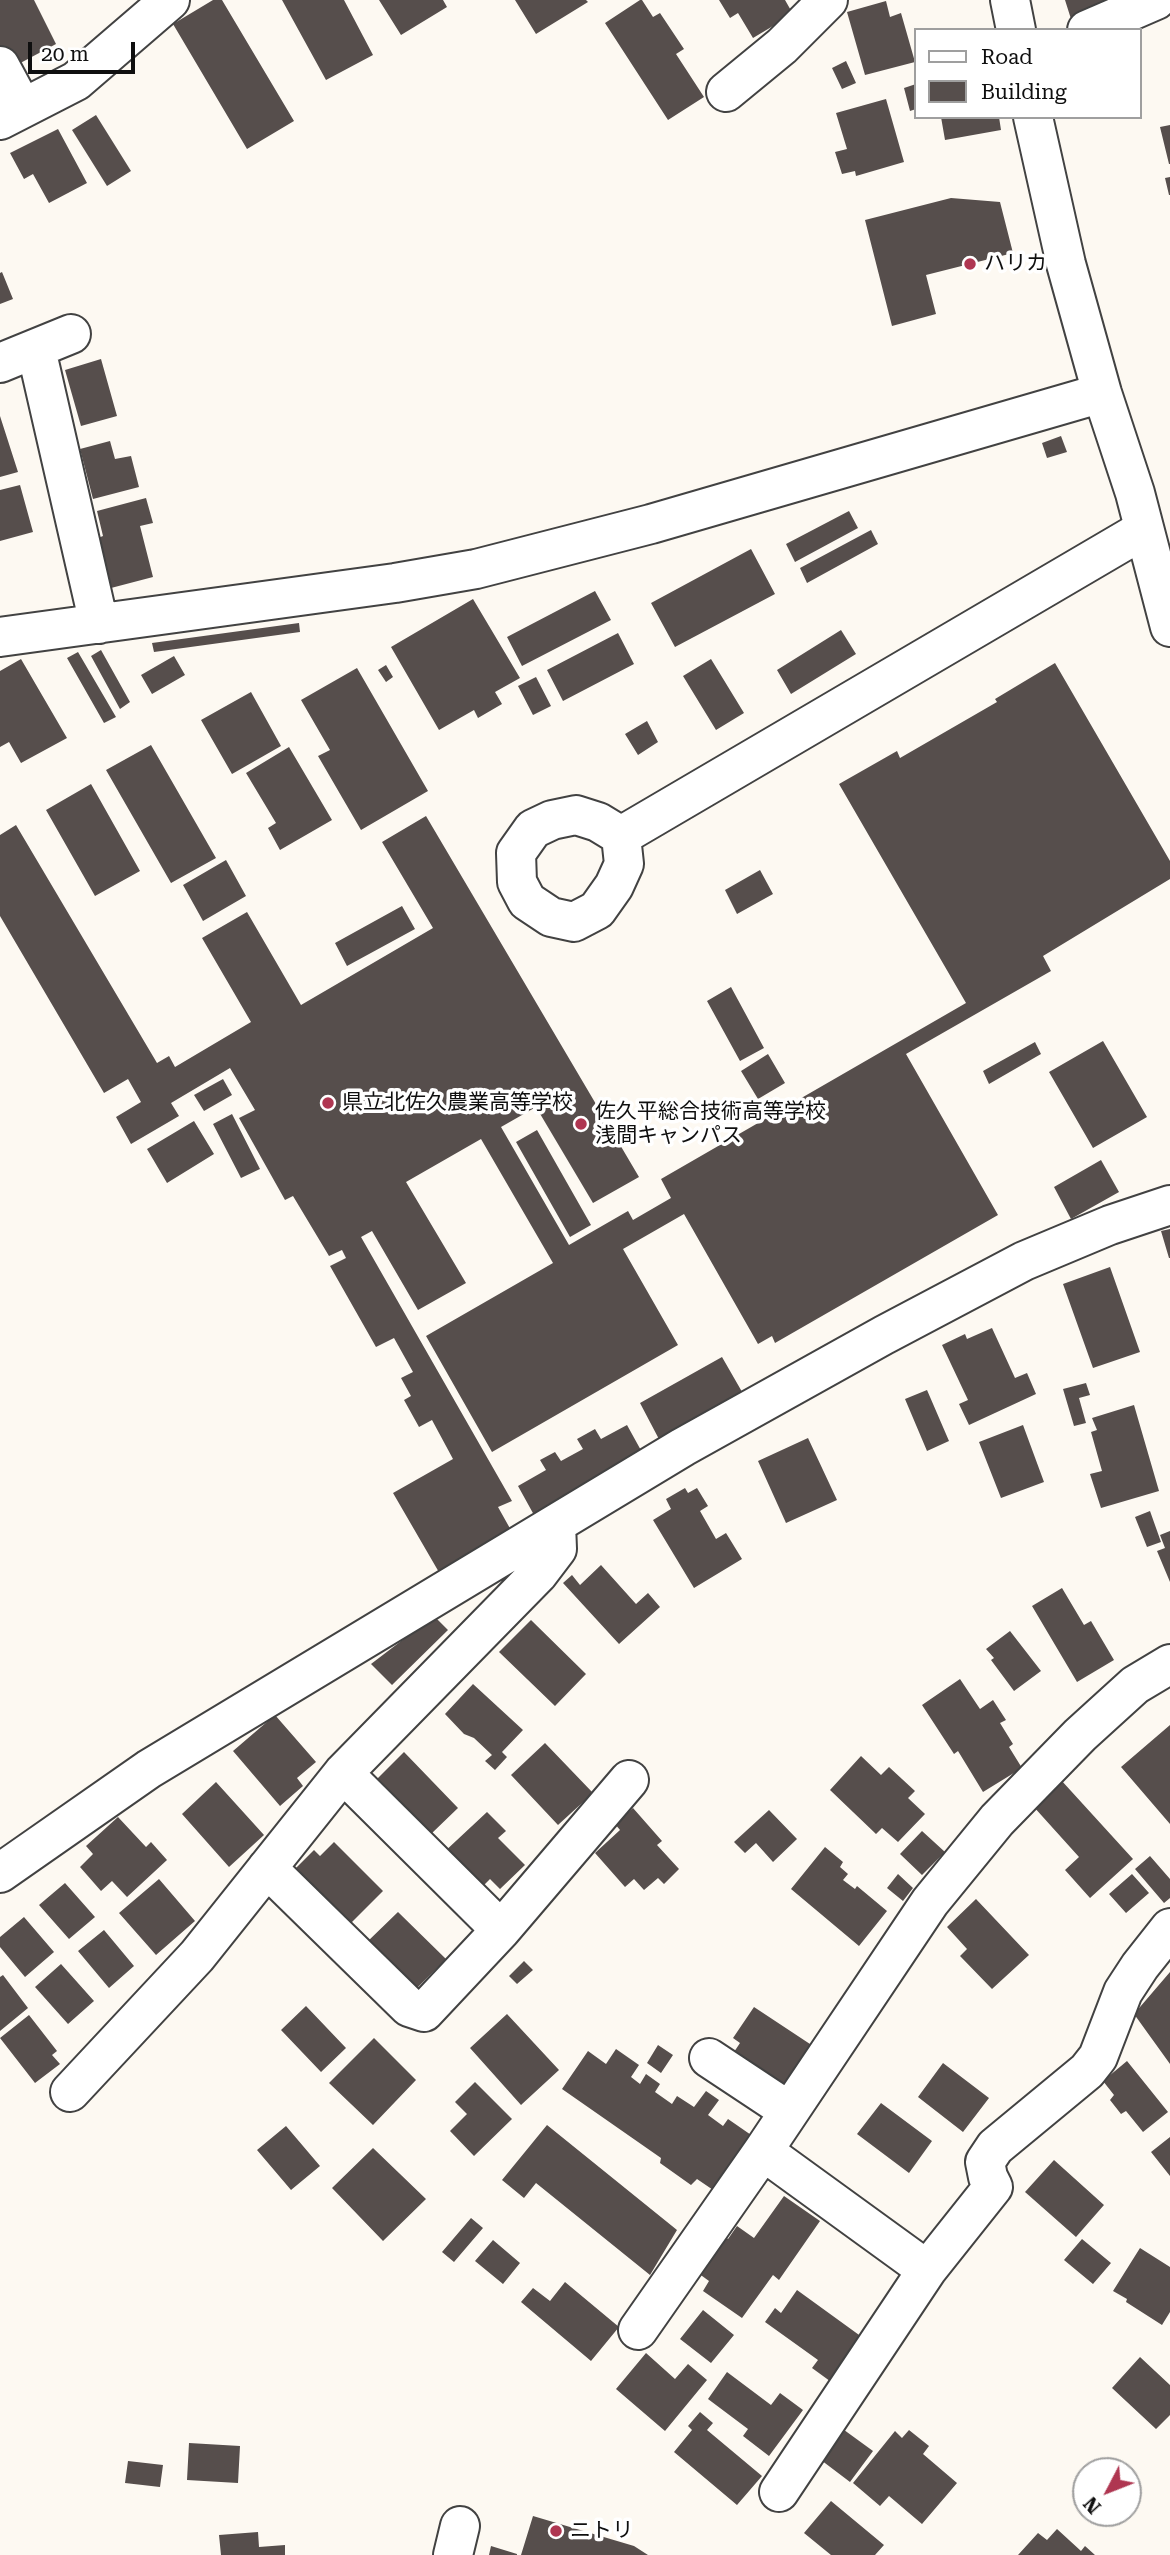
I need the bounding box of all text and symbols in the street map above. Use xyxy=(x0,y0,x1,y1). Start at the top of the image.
scale bar xyxy=(32,28,138,72)
legend xyxy=(914,28,1142,119)
text: 20 m xyxy=(41,42,89,66)
text: Road xyxy=(981,45,1033,69)
text: Building xyxy=(981,80,1067,104)
place label: ハリカ xyxy=(984,251,1047,277)
marker: ハリカ xyxy=(962,256,978,272)
place label: 県立北佐久農業高等学校 xyxy=(342,1090,573,1116)
marker: 県立北佐久農業高等学校 xyxy=(320,1095,336,1111)
place label: 佐久平総合技術高等学校 浅間キャンパス xyxy=(595,1099,826,1149)
marker: 佐久平総合技術高等学校 浅間キャンパス xyxy=(573,1116,589,1132)
north arrow xyxy=(1072,2457,1142,2527)
text: N xyxy=(1079,2492,1106,2518)
place label: ニトリ xyxy=(570,2518,633,2544)
marker: ニトリ xyxy=(548,2523,564,2539)

